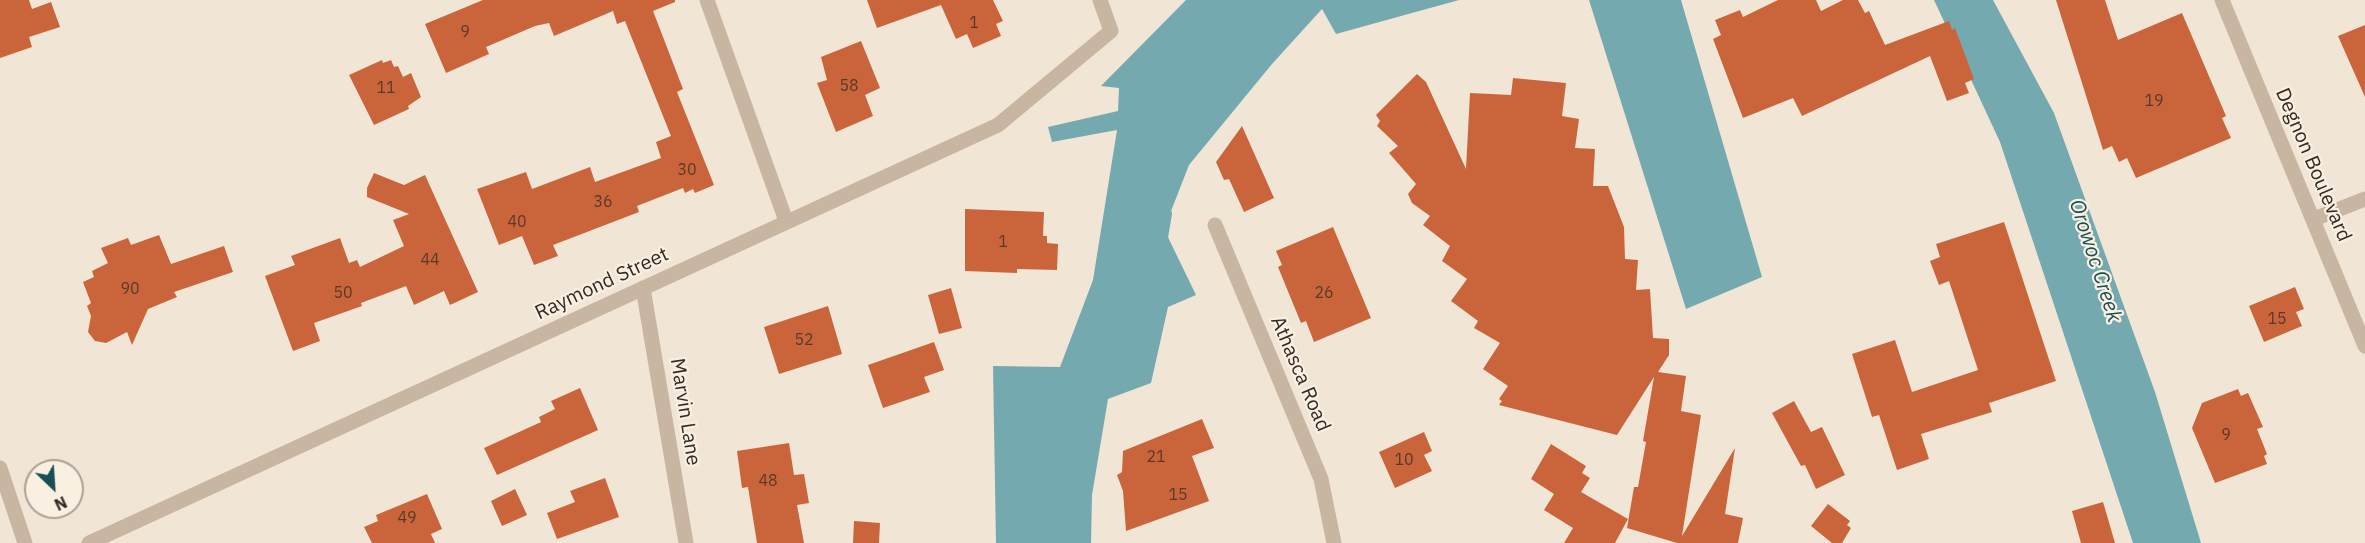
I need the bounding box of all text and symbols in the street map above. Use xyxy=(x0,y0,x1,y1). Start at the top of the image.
house number: 1 xyxy=(969,13,979,33)
house number: 9 xyxy=(460,22,470,42)
house number: 58 xyxy=(839,76,859,96)
house number: 11 xyxy=(376,78,396,98)
street label: Degnon Boulevard xyxy=(2270,85,2356,245)
house number: 19 xyxy=(2144,91,2164,111)
house number: 30 xyxy=(677,160,697,180)
house number: 36 xyxy=(593,192,613,212)
water label: Orowoc Creek xyxy=(2063,197,2127,325)
house number: 40 xyxy=(507,212,527,232)
house number: 1 xyxy=(998,232,1008,252)
street label: Raymond Street xyxy=(532,243,672,325)
house number: 44 xyxy=(420,250,440,270)
house number: 90 xyxy=(120,279,140,299)
house number: 50 xyxy=(333,283,353,303)
house number: 26 xyxy=(1314,283,1334,303)
house number: 15 xyxy=(2267,309,2287,329)
street label: Athasca Road xyxy=(1265,313,1335,435)
house number: 52 xyxy=(794,330,814,350)
street label: Marvin Lane xyxy=(665,357,705,467)
house number: 9 xyxy=(2221,425,2231,445)
house number: 21 xyxy=(1146,447,1166,467)
house number: 10 xyxy=(1394,450,1414,470)
north arrow xyxy=(24,459,84,519)
house number: 48 xyxy=(758,471,778,491)
house number: 15 xyxy=(1168,485,1188,505)
text: N xyxy=(51,492,70,515)
house number: 49 xyxy=(397,508,417,528)

